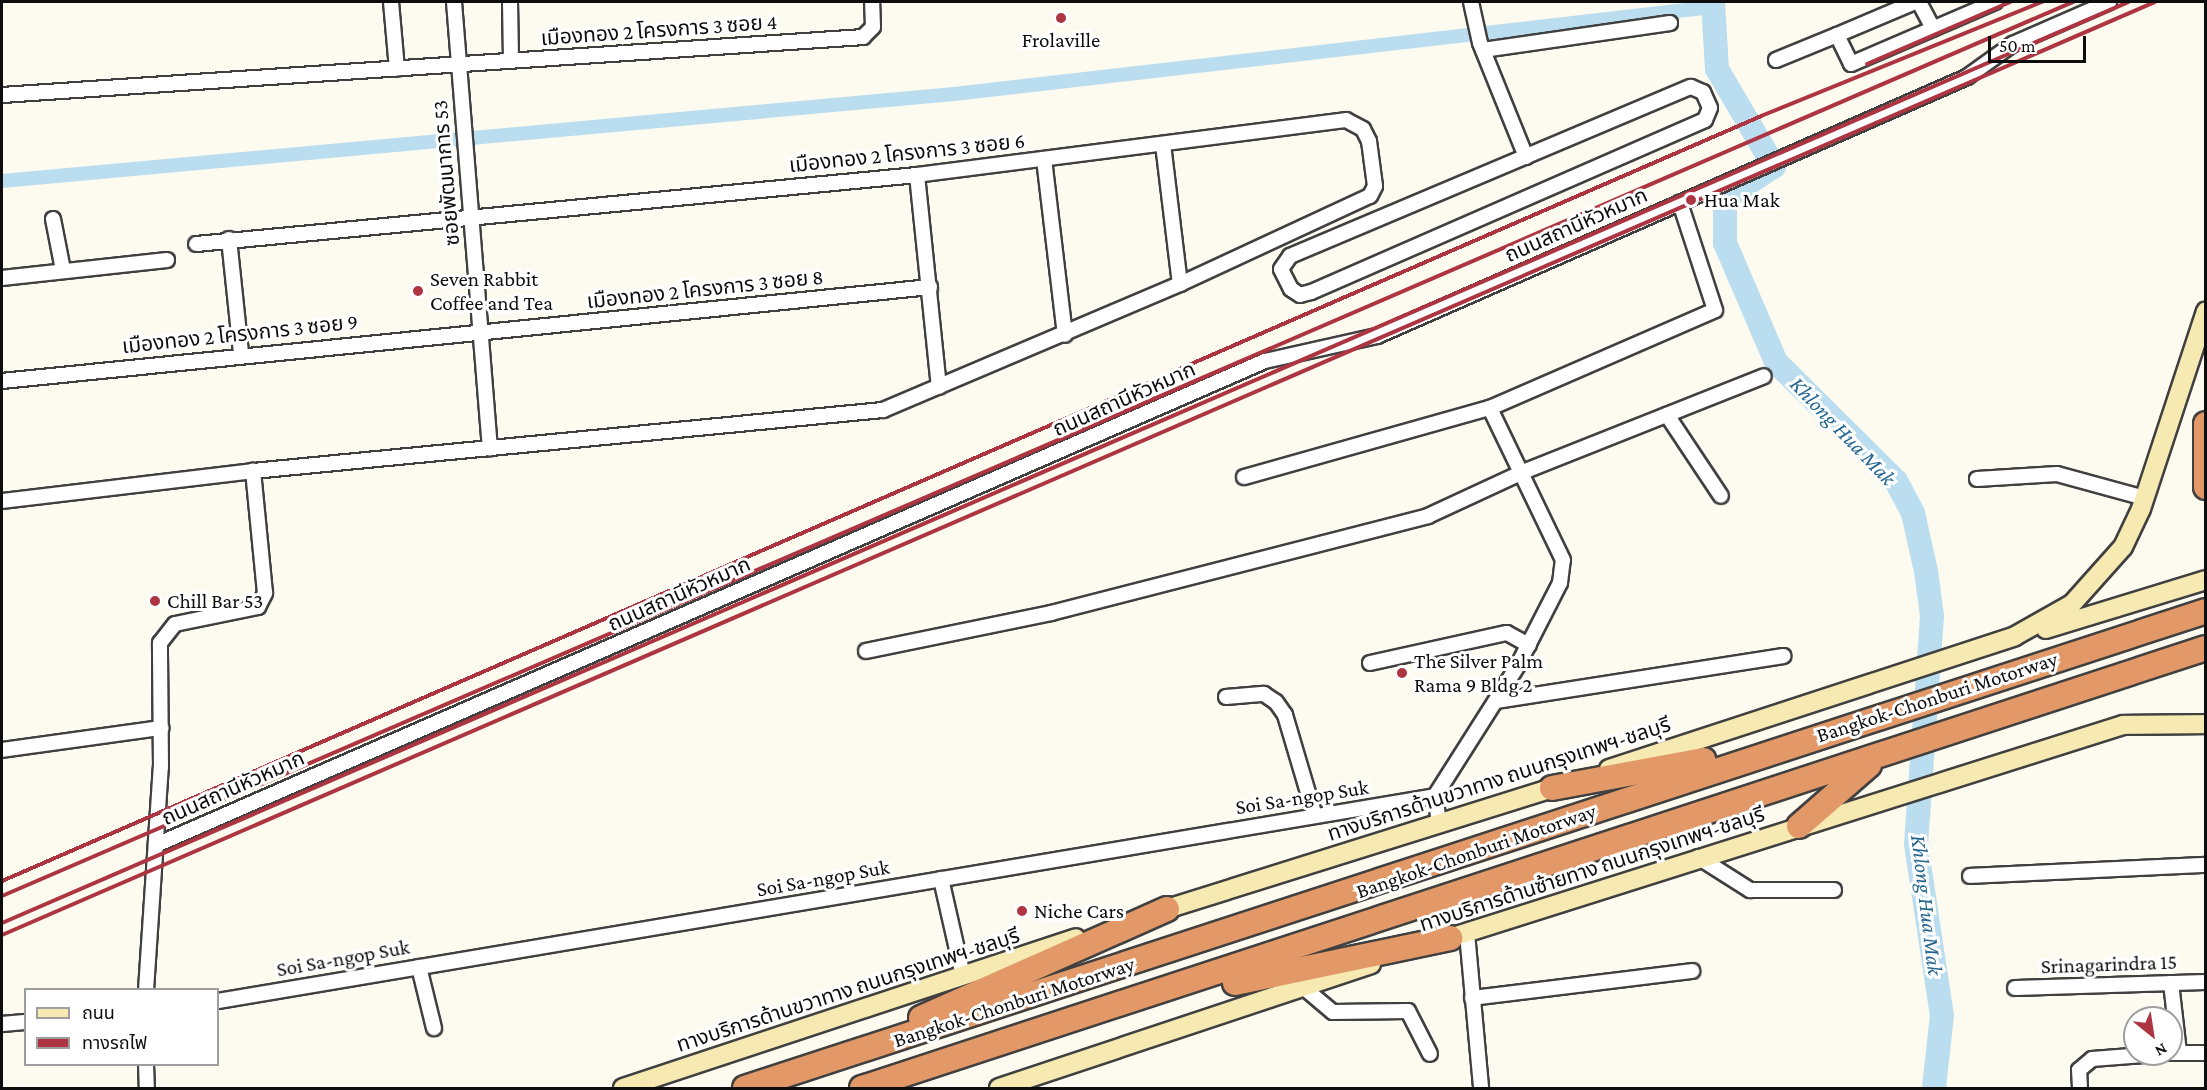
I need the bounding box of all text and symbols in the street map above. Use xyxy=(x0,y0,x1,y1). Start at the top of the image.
street label: เมืองทอง 2 โครงการ 3 ซอย 4 xyxy=(540,9,778,51)
marker: Frolaville xyxy=(1054,11,1068,25)
scale bar xyxy=(1991,24,2088,62)
place label: Frolaville xyxy=(1022,27,1100,53)
text: 50 m xyxy=(1999,36,2036,56)
street label: ซอยพัฒนาการ 53 xyxy=(427,99,465,247)
street label: เมืองทอง 2 โครงการ 3 ซอย 6 xyxy=(788,128,1026,178)
street label: ถนนสถานีหัวหมาก xyxy=(1501,182,1651,268)
place label: Hua Mak xyxy=(1704,187,1780,213)
marker: Hua Mak xyxy=(1682,191,1700,209)
street label: เมืองทอง 2 โครงการ 3 ซอย 8 xyxy=(585,264,825,314)
place label: Seven Rabbit Coffee and Tea xyxy=(430,266,553,316)
marker: Seven Rabbit Coffee and Tea xyxy=(411,284,425,298)
street label: เมืองทอง 2 โครงการ 3 ซอย 9 xyxy=(121,309,359,359)
street label: ถนนสถานีหัวหมาก xyxy=(1049,356,1199,442)
water label: Khlong Hua Mak xyxy=(1784,371,1902,491)
street label: ถนนสถานีหัวหมาก xyxy=(604,551,754,637)
place label: Chill Bar 53 xyxy=(167,588,263,614)
marker: Chill Bar 53 xyxy=(148,594,162,608)
street label: Bangkok-Chonburi Motorway xyxy=(1813,646,2061,748)
place label: The Silver Palm Rama 9 Bldg 2 xyxy=(1414,648,1543,698)
marker: The Silver Palm Rama 9 Bldg 2 xyxy=(1395,666,1409,680)
street label: ทางบริการด้านขวาทาง ถนนกรุงเทพฯ-ชลบุรี xyxy=(1324,712,1674,846)
street label: ถนนสถานีหัวหมาก xyxy=(158,745,308,831)
street label: Soi Sa-ngop Suk xyxy=(1234,774,1370,820)
street label: Bangkok-Chonburi Motorway xyxy=(1353,798,1599,904)
street label: ทางบริการด้านซ้ายทาง ถนนกรุงเทพฯ-ชลบุรี xyxy=(1416,801,1768,937)
water label: Khlong Hua Mak xyxy=(1905,833,1949,977)
street label: Soi Sa-ngop Suk xyxy=(755,854,891,902)
place label: Niche Cars xyxy=(1034,898,1124,924)
marker: Niche Cars xyxy=(1015,904,1029,918)
street label: ทางบริการด้านขวาทาง ถนนกรุงเทพฯ-ชลบุรี xyxy=(673,923,1023,1057)
street label: Soi Sa-ngop Suk xyxy=(275,934,411,982)
street label: Srinagarindra 15 xyxy=(2040,949,2178,979)
street label: Bangkok-Chonburi Motorway xyxy=(890,951,1138,1053)
legend xyxy=(24,988,219,1066)
text: ถนน xyxy=(82,1003,115,1023)
north arrow xyxy=(2123,1006,2183,1066)
text: ทางรถไฟ xyxy=(82,1033,147,1053)
text: N xyxy=(2152,1040,2170,1060)

